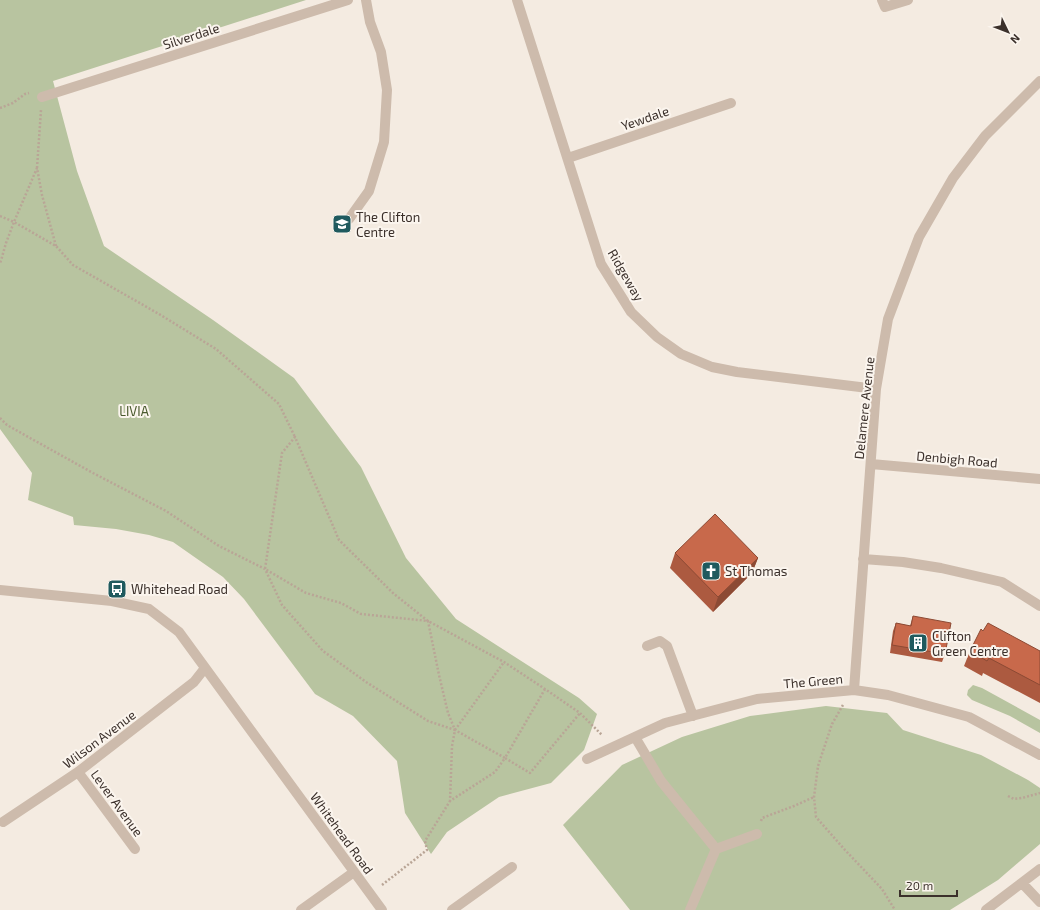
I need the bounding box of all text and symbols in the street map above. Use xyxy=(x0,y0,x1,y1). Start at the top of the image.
north arrow xyxy=(988,12,1028,52)
street label: Silverdale xyxy=(161,19,221,53)
text: N xyxy=(1008,32,1023,47)
street label: Yewdale xyxy=(619,102,671,134)
place label: The Clifton Centre xyxy=(356,209,420,240)
school or university icon: The Clifton Centre xyxy=(331,213,353,235)
street label: Ridgeway xyxy=(605,246,647,304)
street label: Delamere Avenue xyxy=(851,356,877,460)
park label: LIVIA xyxy=(119,403,149,419)
street label: Denbigh Road xyxy=(916,447,998,471)
church icon: St Thomas xyxy=(700,560,722,582)
place label: St Thomas xyxy=(725,563,787,579)
bus stop icon: Whitehead Road xyxy=(106,578,128,600)
place label: Whitehead Road xyxy=(131,581,228,597)
place label: Clifton Green Centre xyxy=(932,628,1009,659)
building icon: Clifton Green Centre xyxy=(907,632,929,654)
street label: The Green xyxy=(783,670,843,692)
street label: Wilson Avenue xyxy=(59,706,139,772)
street label: Lever Avenue xyxy=(87,767,147,839)
street label: Whitehead Road xyxy=(307,789,377,877)
scale bar xyxy=(900,872,957,898)
text: 20 m xyxy=(906,878,933,892)

